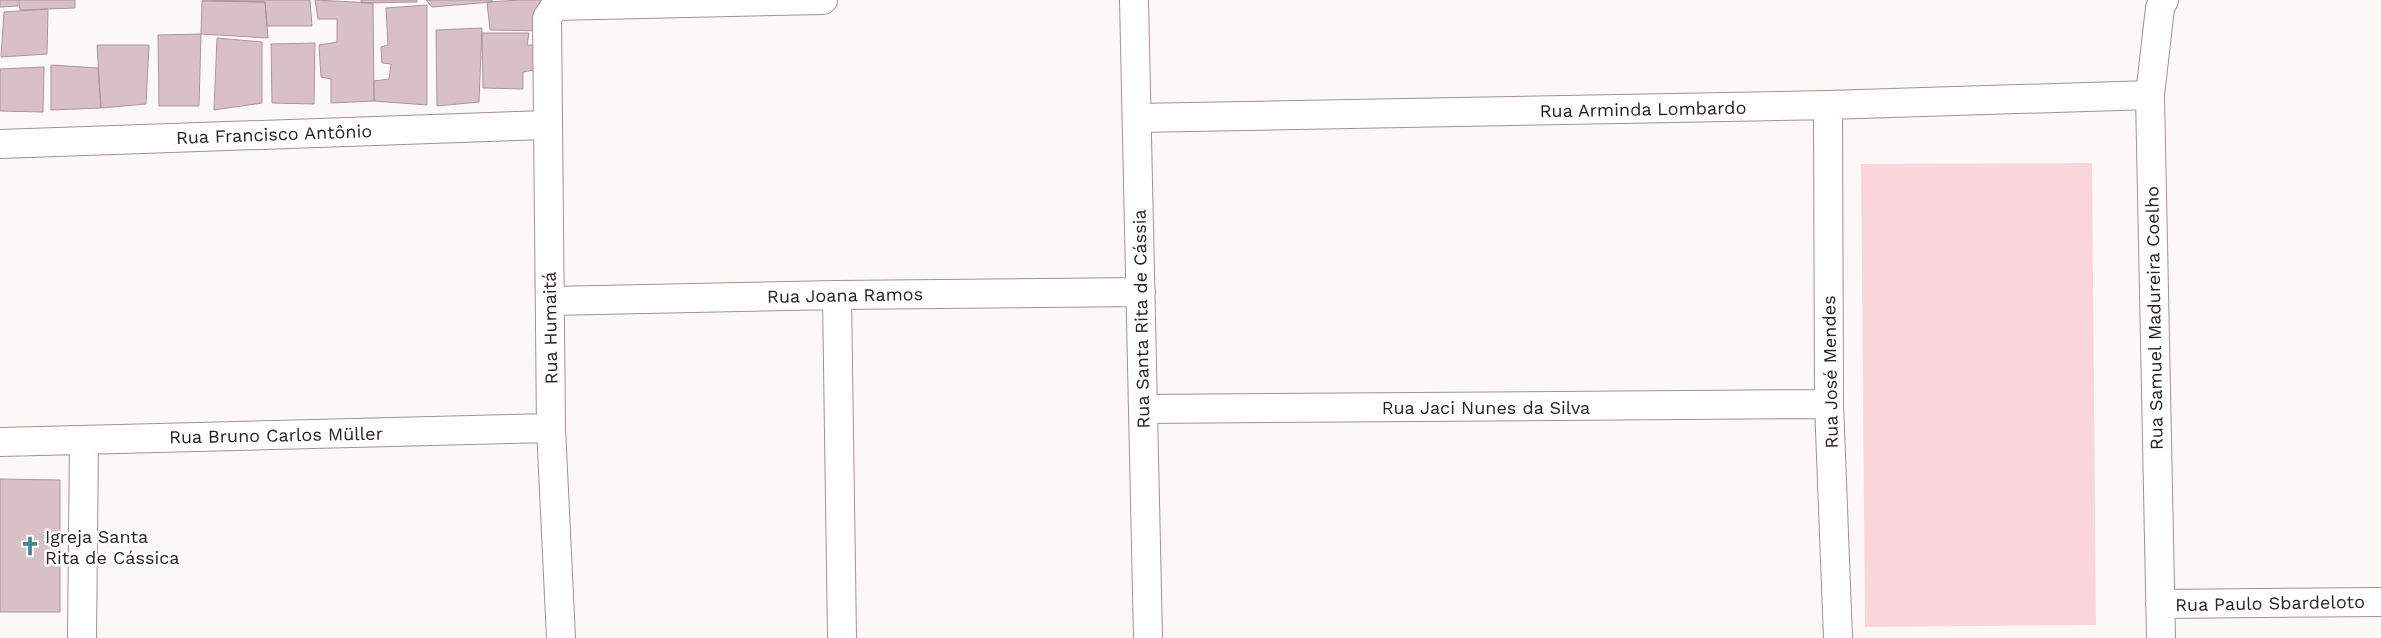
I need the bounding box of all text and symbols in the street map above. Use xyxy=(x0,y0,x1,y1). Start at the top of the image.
street label: Rua Arminda Lombardo xyxy=(1540,97,1746,121)
street label: Rua Francisco Antônio xyxy=(176,120,372,148)
street label: Rua Samuel Madureira Coelho xyxy=(2141,186,2167,450)
street label: Rua Santa Rita de Cássia xyxy=(1129,209,1153,429)
street label: Rua Humaitá xyxy=(539,271,561,385)
street label: Rua Joana Ramos xyxy=(767,283,923,307)
street label: Rua José Mendes xyxy=(1818,295,1842,449)
street label: Rua Jaci Nunes da Silva xyxy=(1382,397,1590,418)
street label: Rua Bruno Carlos Müller xyxy=(169,423,383,447)
place label: Igreja Santa Rita de Cássica xyxy=(45,526,180,568)
church icon: Igreja Santa Rita de Cássica xyxy=(19,535,41,557)
street label: Rua Paulo Sbardeloto xyxy=(2175,591,2365,615)

